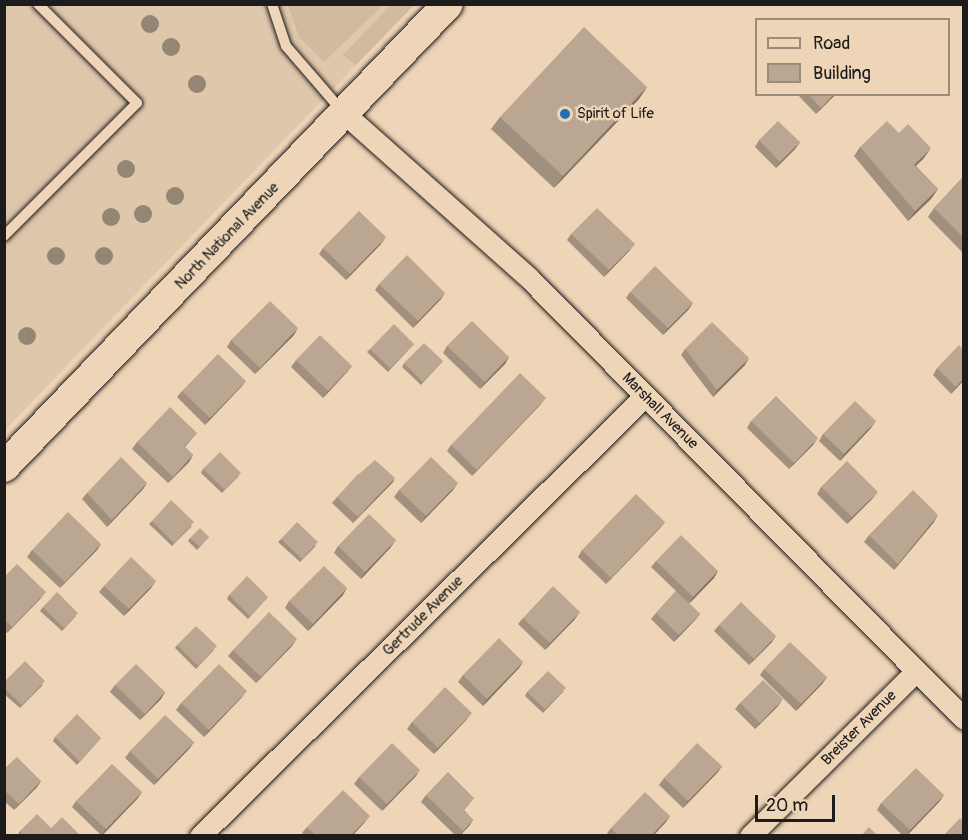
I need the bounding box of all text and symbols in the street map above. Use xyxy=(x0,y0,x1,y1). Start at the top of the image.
legend xyxy=(755,18,950,96)
text: Road xyxy=(813,32,850,55)
text: Building xyxy=(813,62,871,85)
place label: Spirit of Life xyxy=(577,105,654,123)
marker: Spirit of Life xyxy=(558,107,572,121)
street label: North National Avenue xyxy=(171,179,283,293)
street label: Marshall Avenue xyxy=(618,369,702,453)
street label: Gertrude Avenue xyxy=(379,572,467,660)
street label: Breister Avenue xyxy=(818,687,900,769)
scale bar xyxy=(758,783,838,821)
text: 20 m xyxy=(766,794,808,817)

